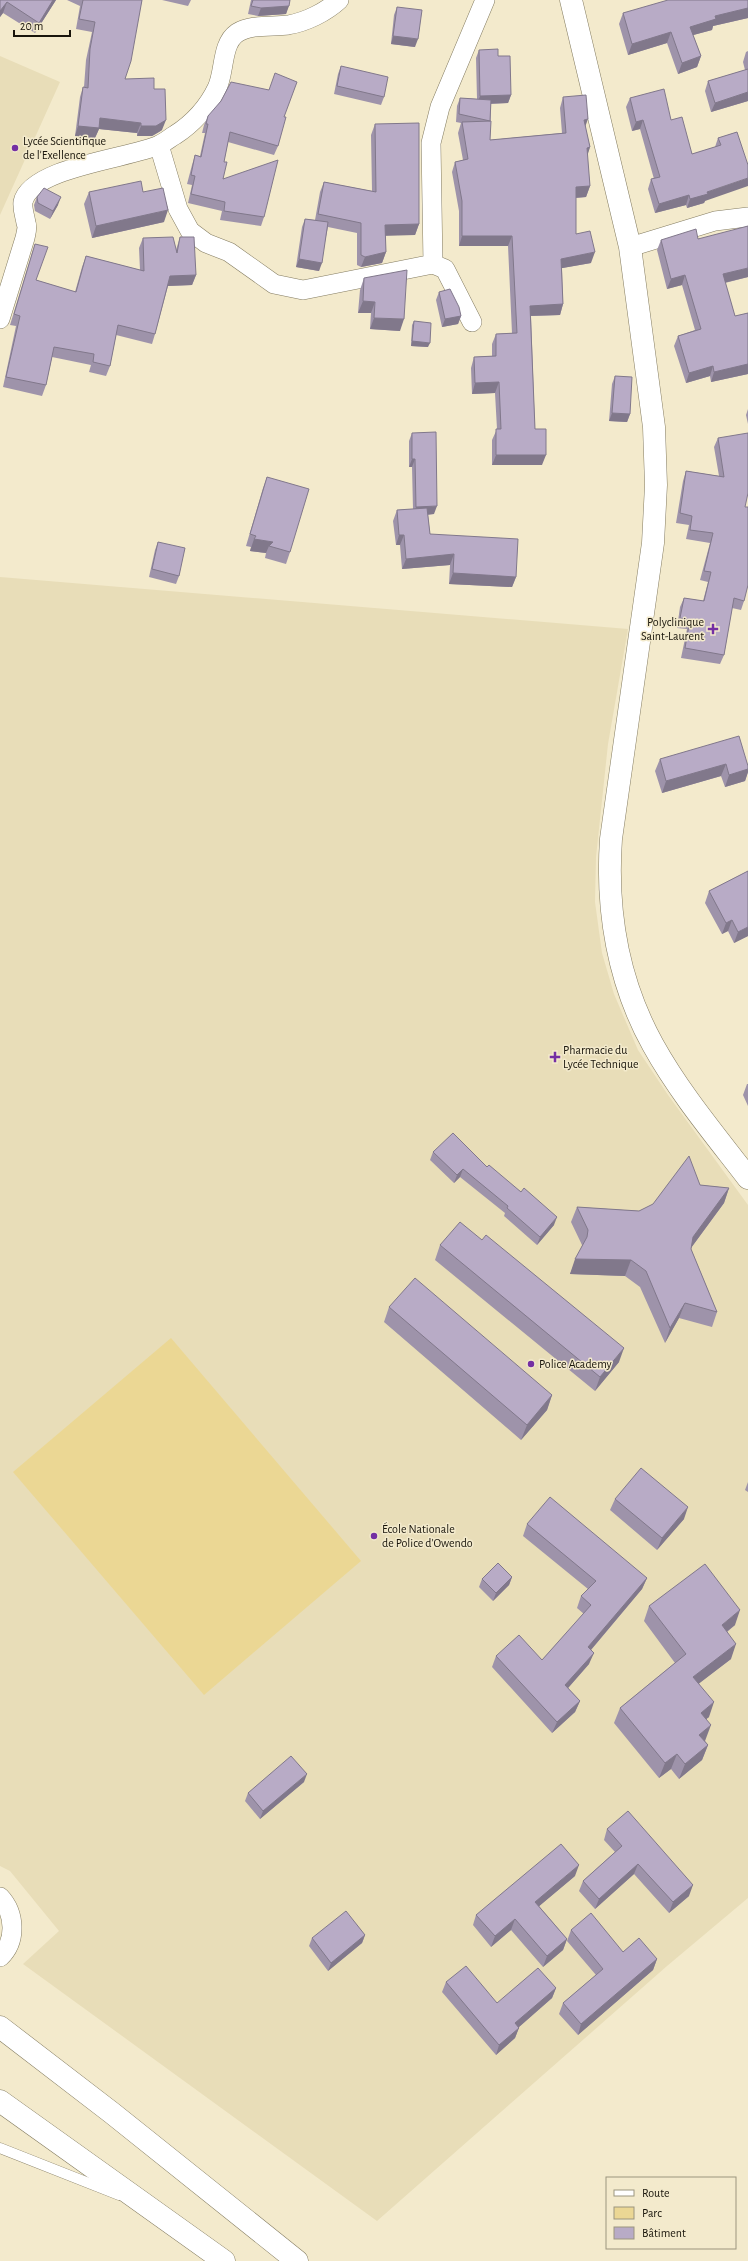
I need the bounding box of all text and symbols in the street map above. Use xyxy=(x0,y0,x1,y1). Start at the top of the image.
scale bar xyxy=(14,12,70,38)
text: 20 m xyxy=(20,20,43,32)
place label: Lycée Scientifique de l'Exellence xyxy=(23,135,106,161)
marker: Lycée Scientifique de l'Exellence xyxy=(10,143,20,153)
place label: Polyclinique Saint-Laurent xyxy=(641,616,704,642)
marker: Polyclinique Saint-Laurent xyxy=(707,623,719,635)
place label: Pharmacie du Lycée Technique xyxy=(563,1044,639,1071)
marker: Pharmacie du Lycée Technique xyxy=(550,1052,560,1062)
place label: Police Academy xyxy=(539,1358,612,1371)
marker: Police Academy xyxy=(526,1359,536,1369)
place label: École Nationale de Police d’Owendo xyxy=(382,1522,473,1549)
marker: École Nationale de Police d’Owendo xyxy=(369,1531,379,1541)
legend xyxy=(606,2177,736,2249)
text: Route xyxy=(642,2187,669,2199)
text: Parc xyxy=(642,2207,662,2219)
text: Bâtiment xyxy=(642,2227,686,2239)

